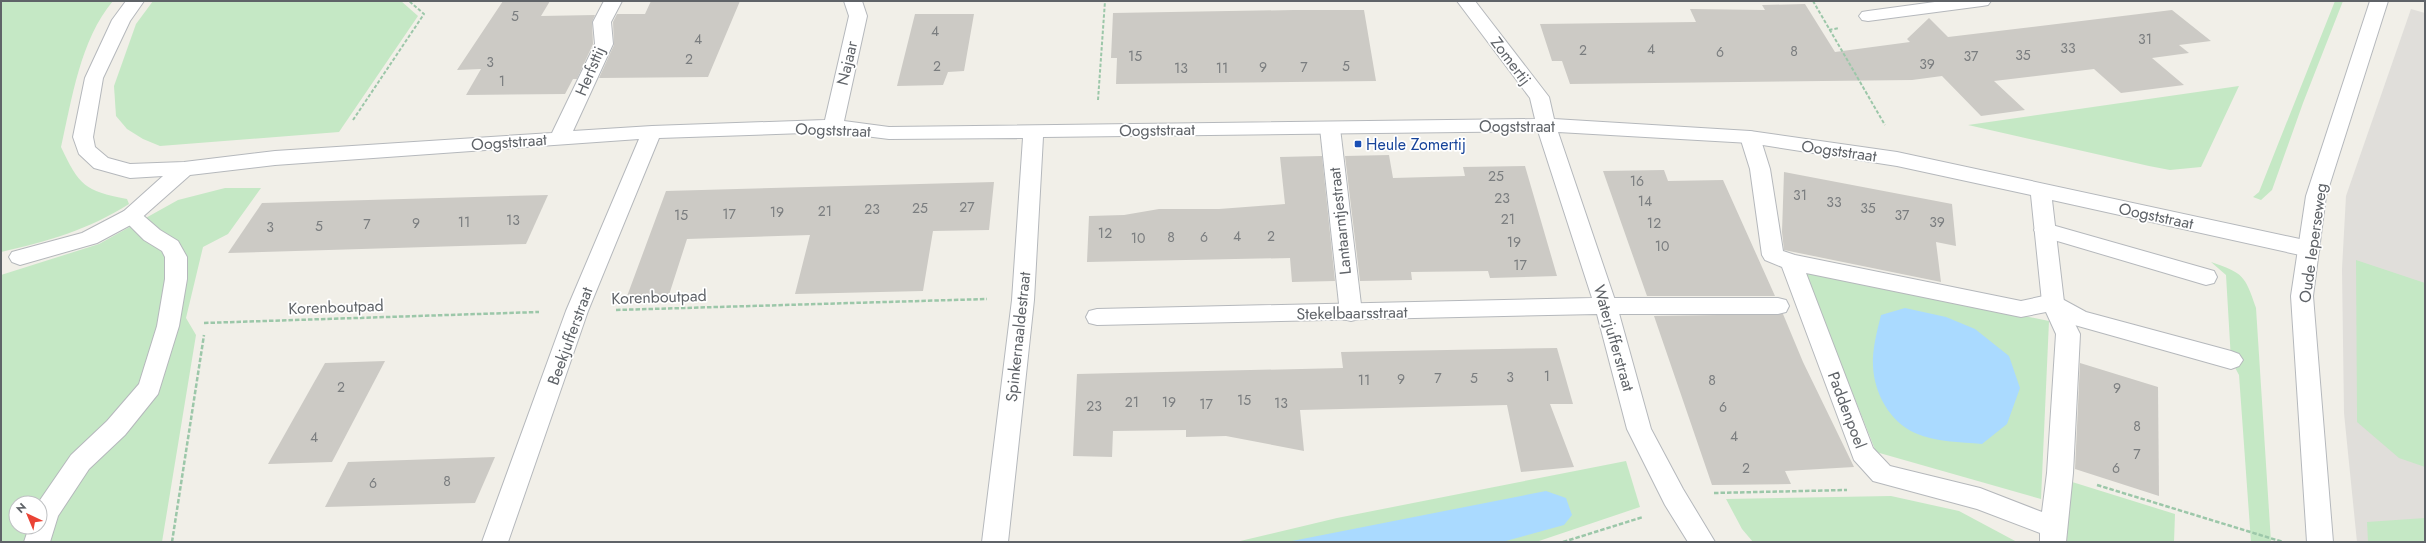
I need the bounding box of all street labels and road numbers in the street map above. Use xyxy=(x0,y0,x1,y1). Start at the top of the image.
street label: Zomertij xyxy=(1485,32,1537,90)
street label: Najaar xyxy=(831,38,863,88)
street label: Herfsttij xyxy=(569,43,611,99)
street label: Oogststraat xyxy=(1479,115,1555,138)
street label: Oogststraat xyxy=(795,117,871,143)
street label: Oogststraat xyxy=(1119,118,1195,142)
street label: Oogststraat xyxy=(470,128,548,156)
street label: Oogststraat xyxy=(1800,134,1878,168)
street label: Lantaarntjestraat xyxy=(1323,166,1357,276)
street label: Oude Ieperseweg xyxy=(2293,182,2333,304)
street label: Oogststraat xyxy=(2117,197,2196,235)
street label: Spinkernaaldestraat xyxy=(1000,271,1036,403)
street label: Waterjufferstraat xyxy=(1588,282,1640,394)
street label: Beekjufferstraat xyxy=(542,284,598,388)
street label: Korenboutpad xyxy=(611,284,707,310)
street label: Korenboutpad xyxy=(288,294,384,320)
street label: Stekelbaarsstraat xyxy=(1296,301,1408,325)
street label: Paddenpoel xyxy=(1822,368,1872,452)

